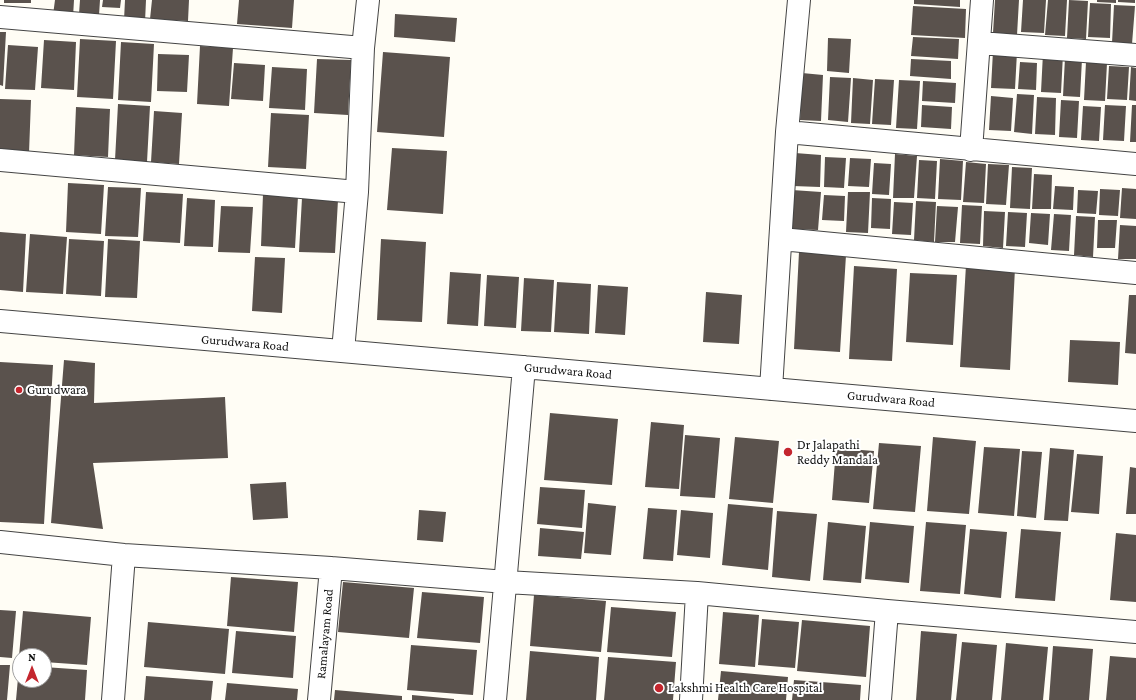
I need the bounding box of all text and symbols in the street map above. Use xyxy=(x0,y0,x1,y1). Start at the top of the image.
street label: Gurudwara Road xyxy=(200,331,290,355)
street label: Gurudwara Road xyxy=(523,359,613,383)
place label: Gurudwara xyxy=(27,382,86,398)
marker: Gurudwara xyxy=(14,385,24,395)
street label: Gurudwara Road xyxy=(846,387,936,411)
place label: Dr Jalapathi Reddy Mandala xyxy=(797,437,878,468)
marker: Dr Jalapathi Reddy Mandala xyxy=(782,446,794,458)
street label: Ramalayam Road xyxy=(313,588,337,680)
north arrow xyxy=(12,648,52,688)
text: N xyxy=(28,651,36,663)
place label: Lakshmi Health Care Hospital xyxy=(668,680,823,696)
marker: Lakshmi Health Care Hospital xyxy=(653,682,665,694)

